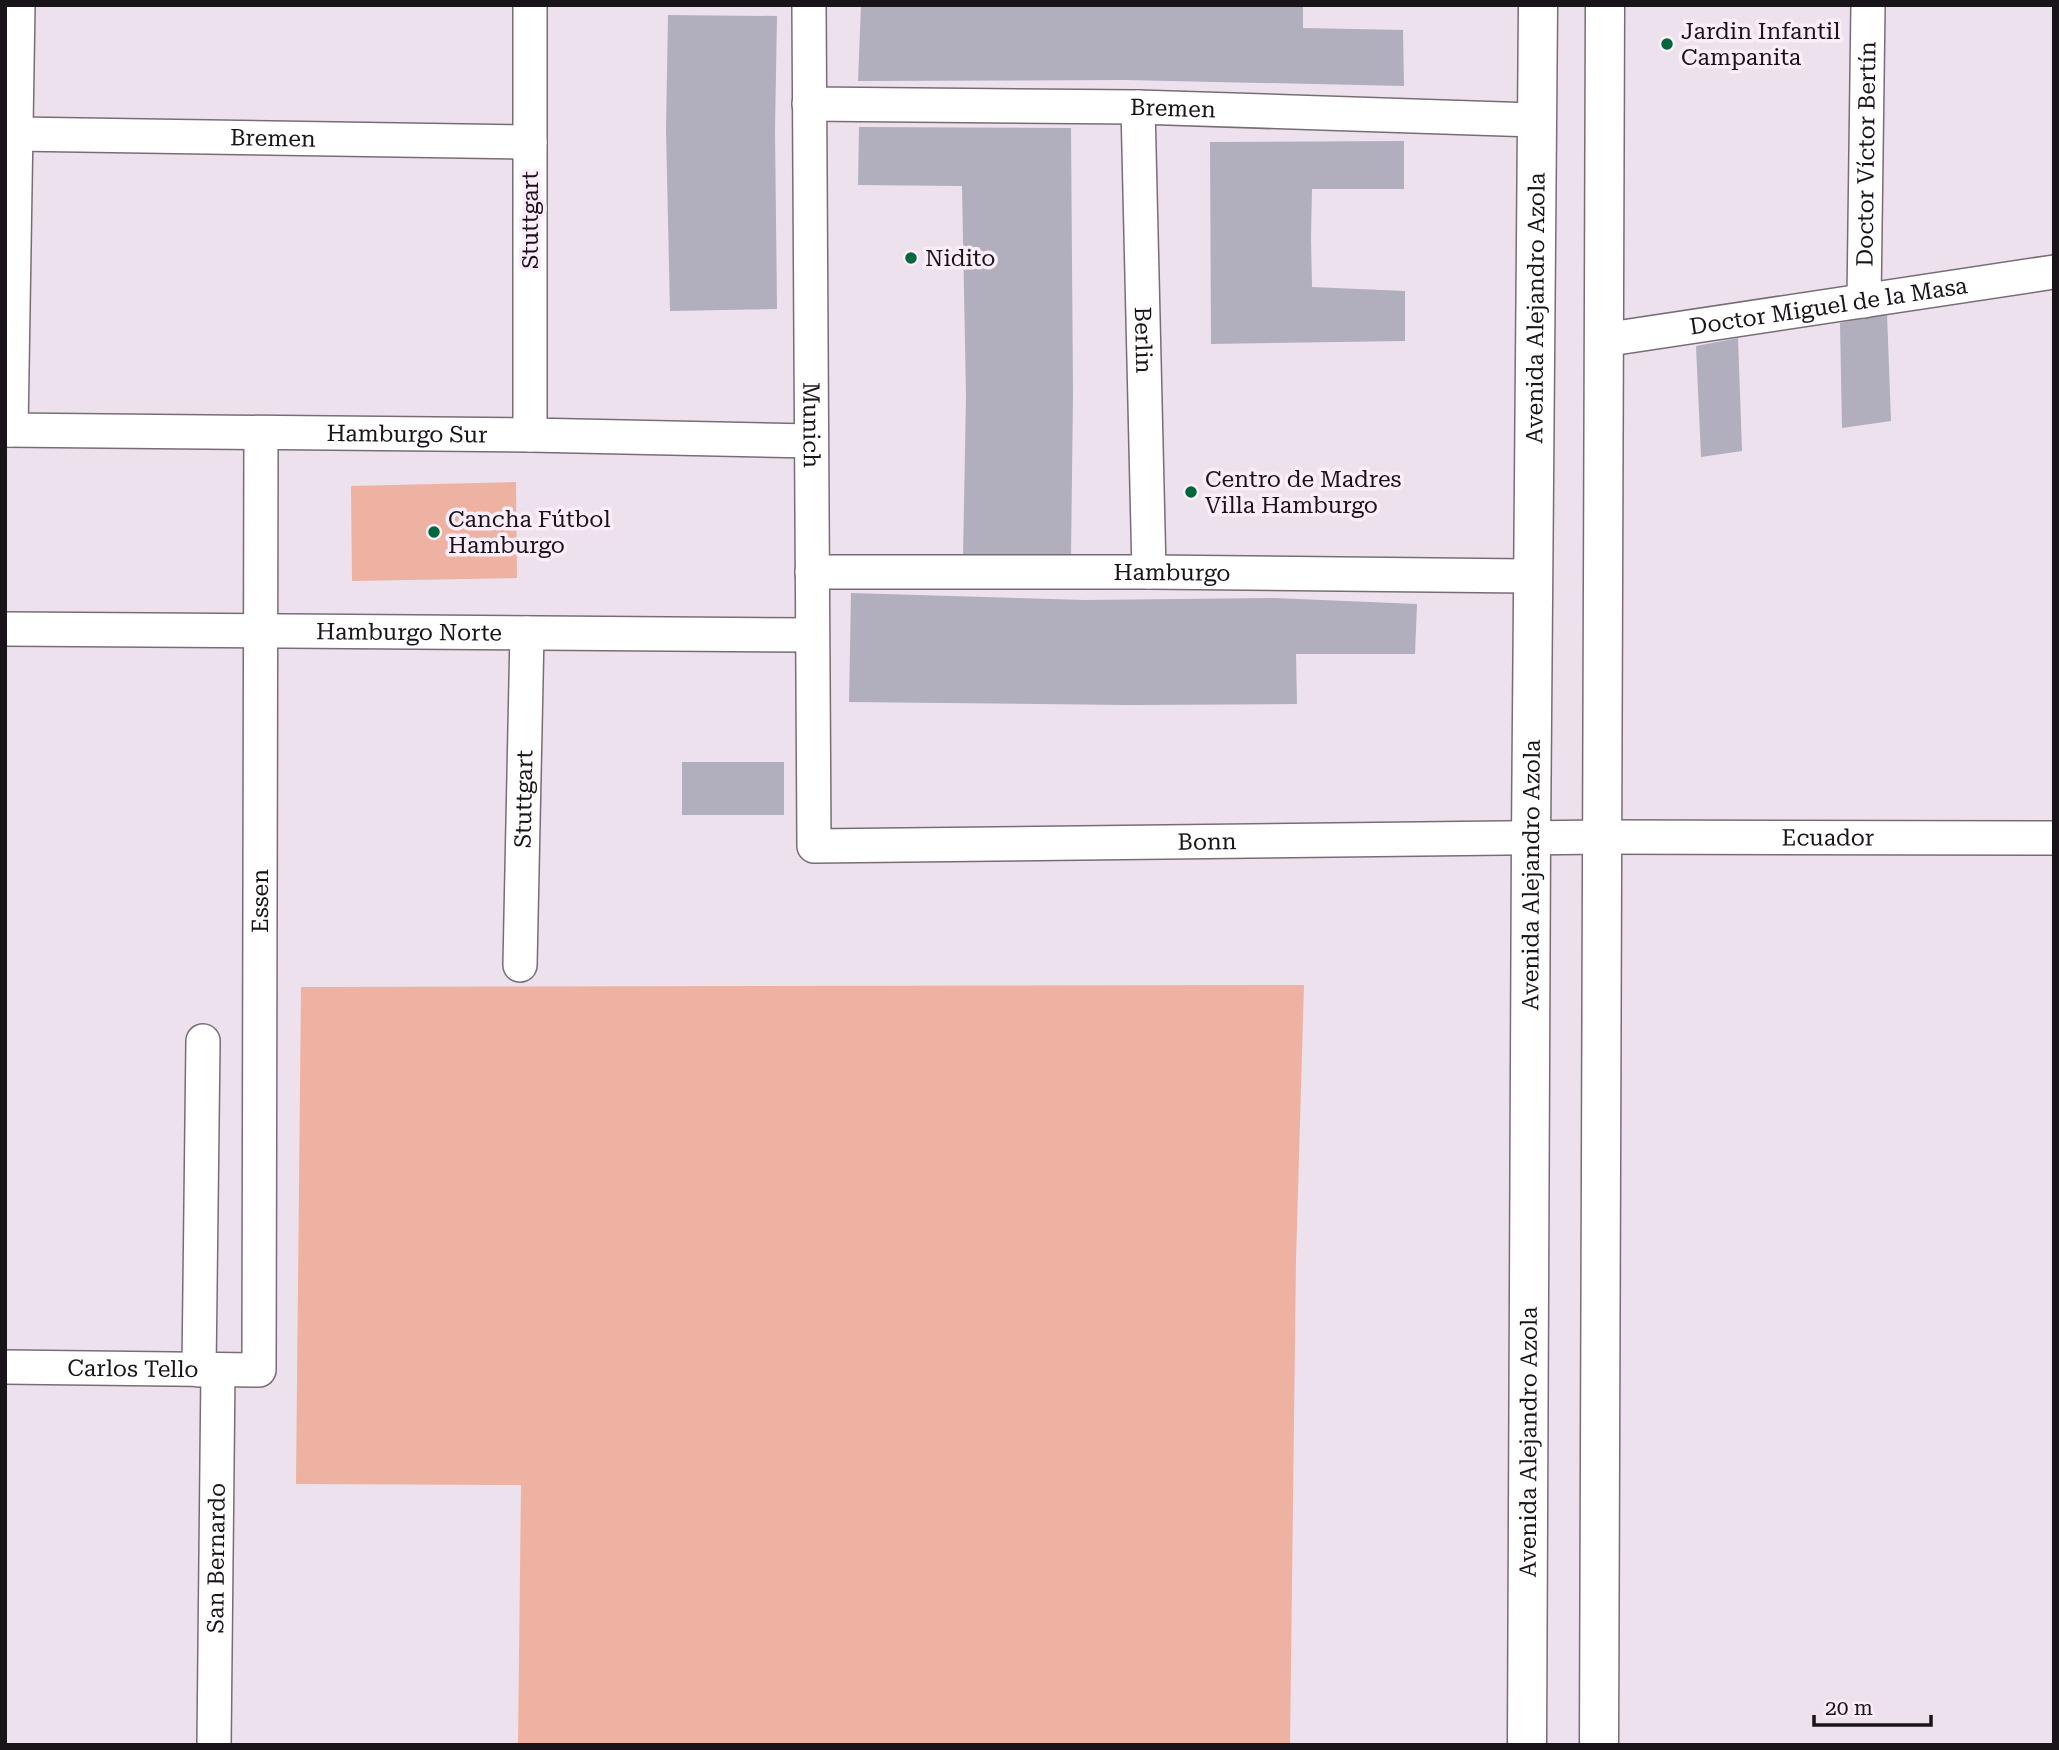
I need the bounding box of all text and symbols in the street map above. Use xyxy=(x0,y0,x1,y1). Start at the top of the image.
place label: Jardin Infantil Campanita xyxy=(1681,18,1840,71)
marker: Jardin Infantil Campanita xyxy=(1659,36,1675,52)
street label: Doctor Víctor Bertín xyxy=(1851,41,1881,267)
street label: Bremen xyxy=(1130,93,1216,123)
street label: Bremen xyxy=(230,124,316,152)
street label: Stuttgart xyxy=(517,171,544,269)
street label: Avenida Alejandro Azola xyxy=(1521,172,1550,444)
place label: Nidito xyxy=(925,245,995,272)
marker: Nidito xyxy=(903,250,919,266)
street label: Doctor Miguel de la Masa xyxy=(1688,272,1970,340)
street label: Berlin xyxy=(1129,306,1158,374)
street label: Munich xyxy=(798,382,825,468)
street label: Hamburgo Sur xyxy=(326,420,488,448)
place label: Centro de Madres Villa Hamburgo xyxy=(1205,466,1402,519)
marker: Centro de Madres Villa Hamburgo xyxy=(1183,484,1199,500)
place label: Cancha Fútbol Hamburgo xyxy=(448,506,611,559)
marker: Cancha Fútbol Hamburgo xyxy=(426,524,442,540)
street label: Hamburgo xyxy=(1114,558,1231,586)
street label: Hamburgo Norte xyxy=(316,618,502,646)
street label: Avenida Alejandro Azola xyxy=(1517,739,1545,1011)
street label: Stuttgart xyxy=(509,749,538,848)
street label: Ecuador xyxy=(1782,824,1874,851)
street label: Bonn xyxy=(1177,828,1237,855)
street label: Essen xyxy=(246,869,274,933)
street label: Avenida Alejandro Azola xyxy=(1514,1306,1542,1578)
street label: Carlos Tello xyxy=(67,1354,199,1383)
street label: San Bernardo xyxy=(202,1483,230,1633)
scale bar xyxy=(1814,1684,1931,1728)
text: 20 m xyxy=(1825,1696,1873,1720)

